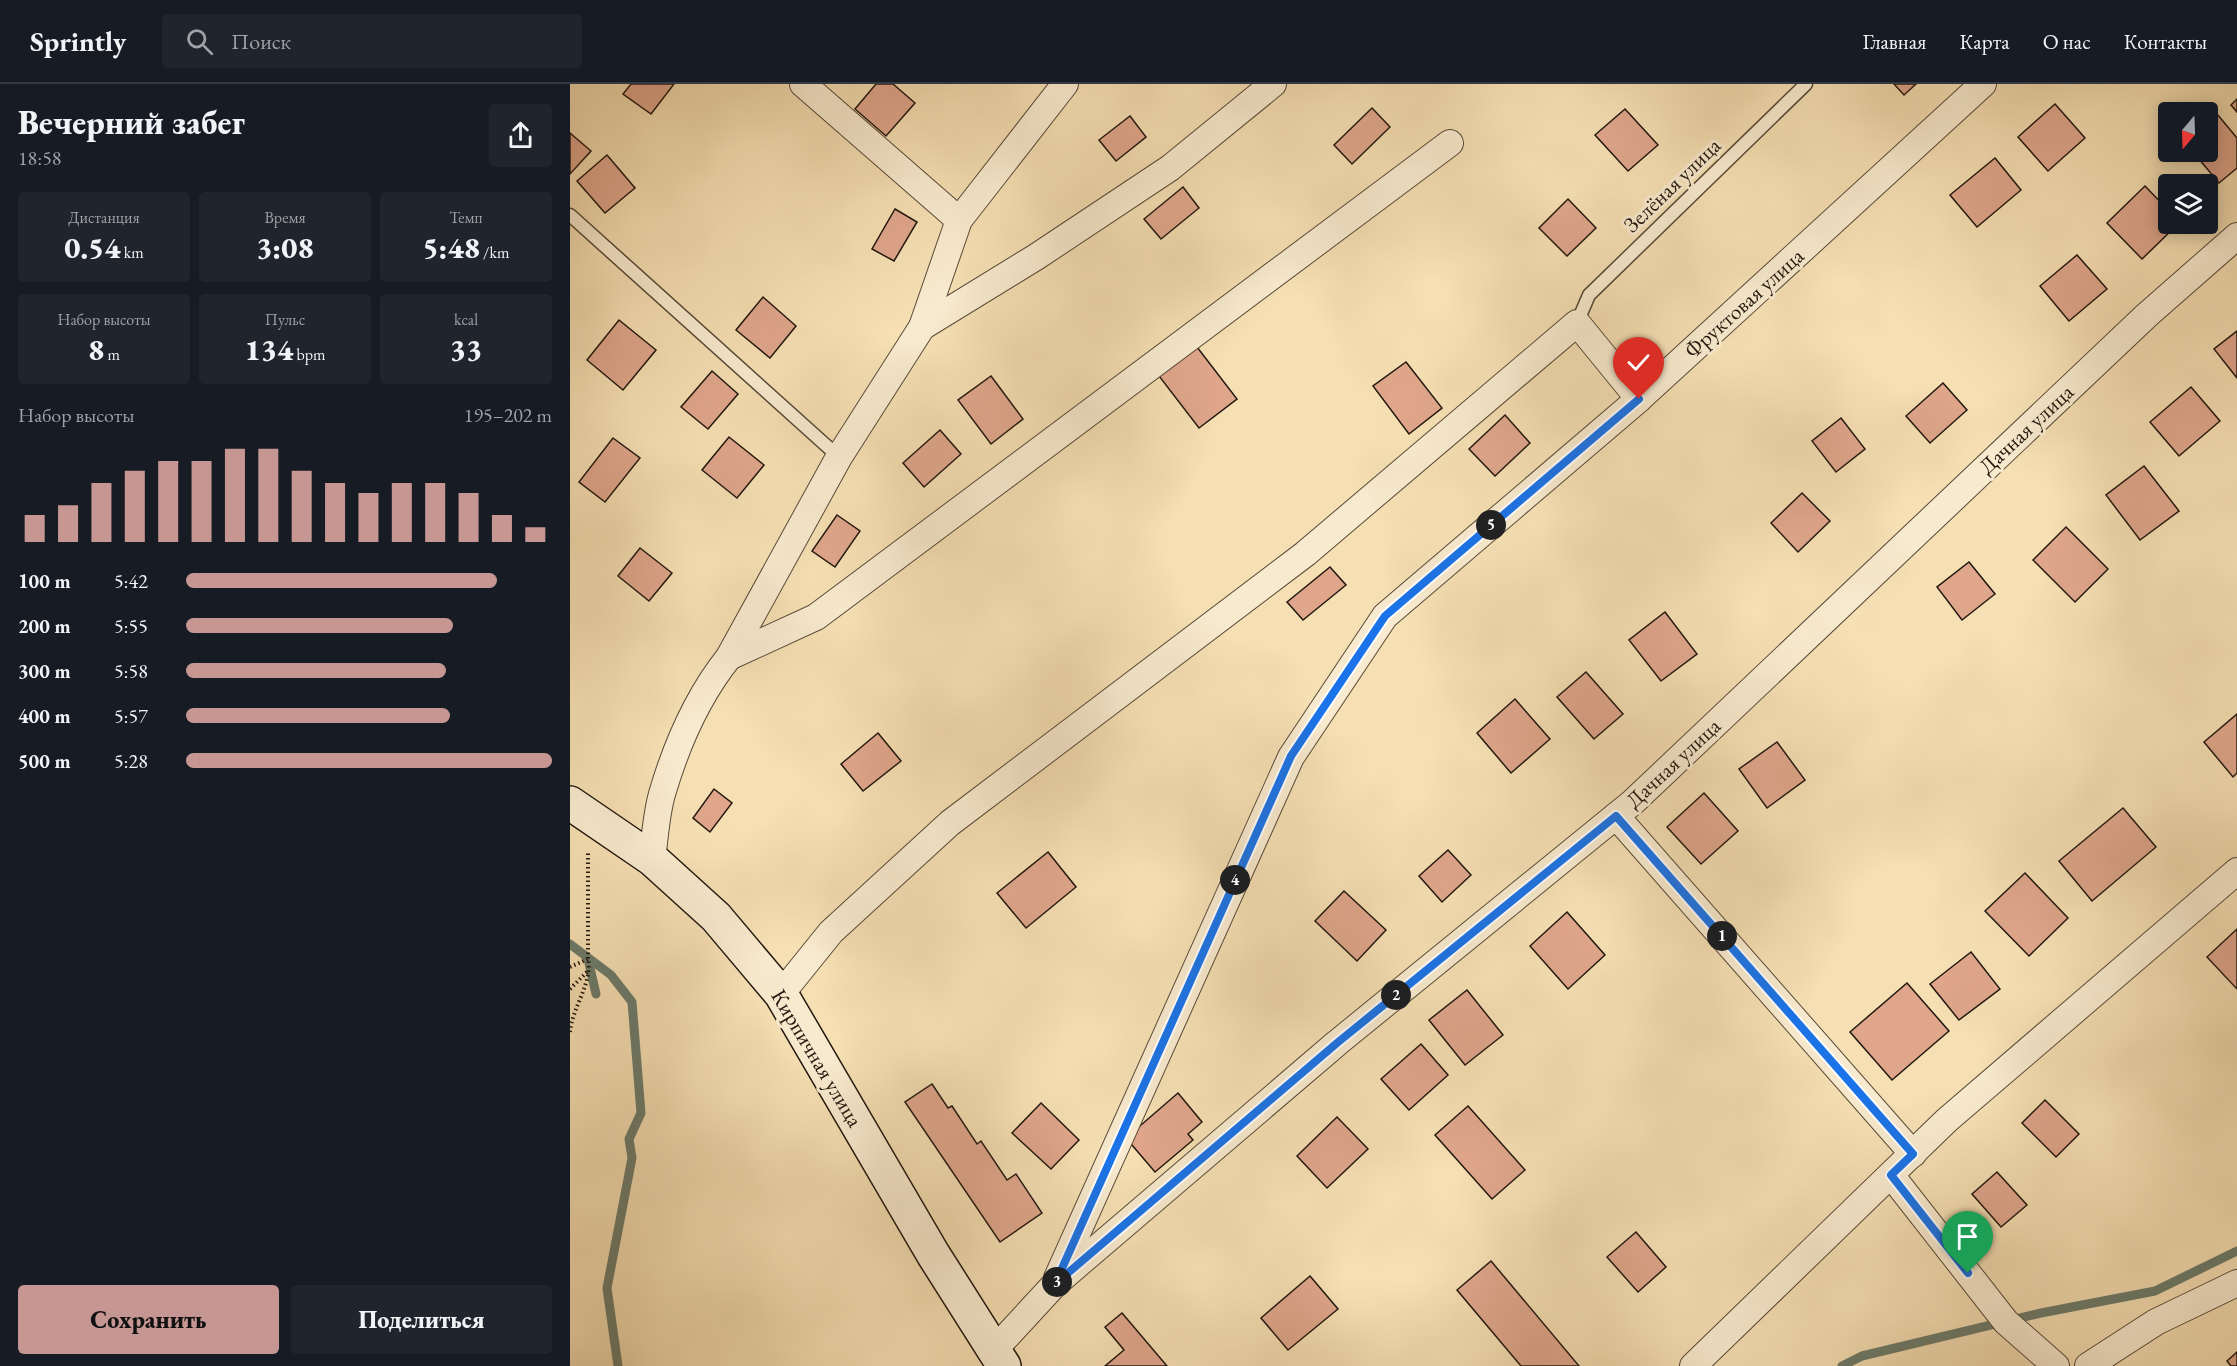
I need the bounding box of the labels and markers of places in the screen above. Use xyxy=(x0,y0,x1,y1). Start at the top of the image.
pin xyxy=(1613,337,1664,399)
pin: 5 xyxy=(1476,510,1506,540)
pin: 4 xyxy=(1220,865,1250,895)
pin: 1 xyxy=(1707,921,1737,951)
pin: 2 xyxy=(1381,980,1411,1010)
pin xyxy=(1942,1211,1993,1273)
pin: 3 xyxy=(1042,1267,1072,1297)

